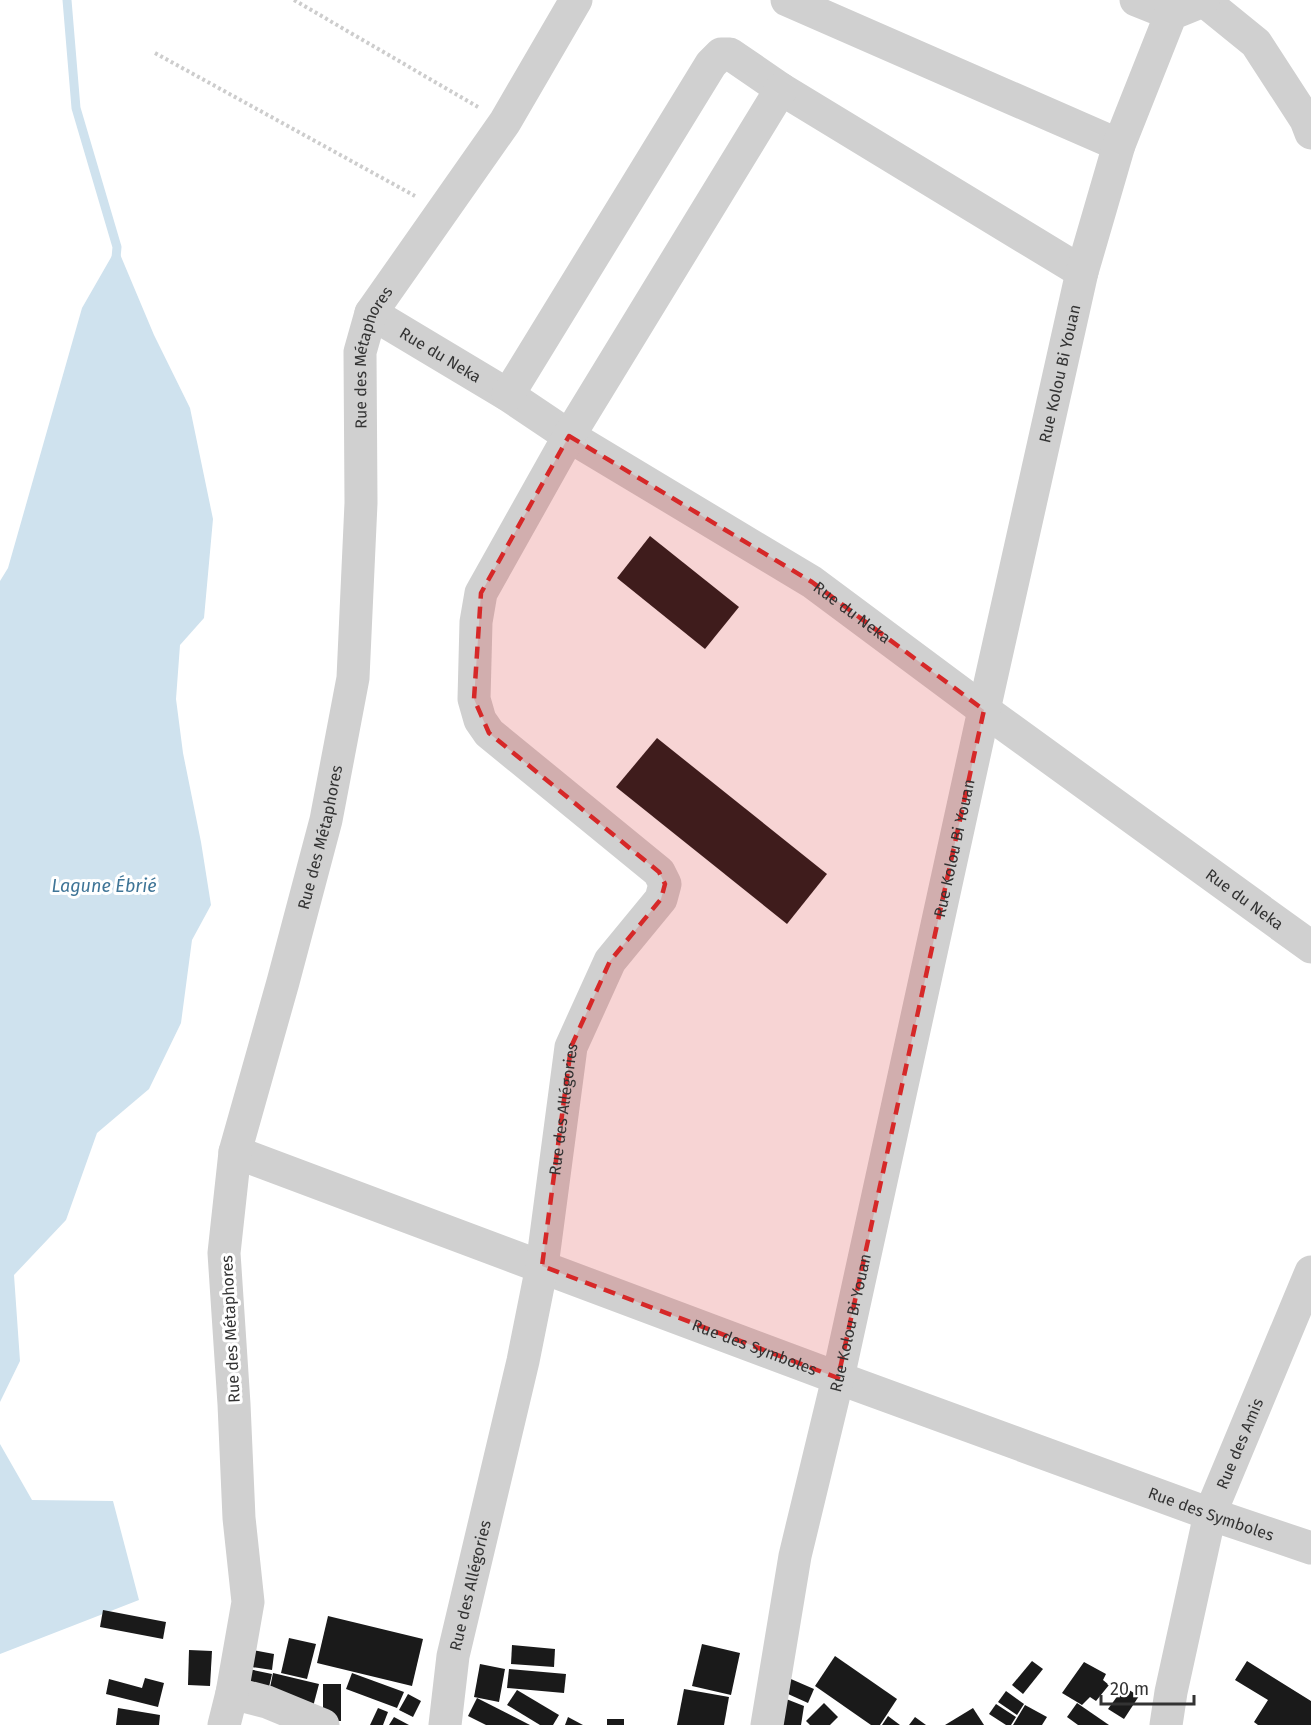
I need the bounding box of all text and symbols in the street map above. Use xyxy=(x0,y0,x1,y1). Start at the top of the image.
street label: Rue des Métaphores xyxy=(351,283,397,429)
street label: Rue Kolou Bi Youan xyxy=(1035,303,1084,445)
street label: Rue du Neka xyxy=(396,323,484,387)
street label: Rue du Neka xyxy=(810,578,894,647)
street label: Rue des Métaphores xyxy=(294,764,346,912)
street label: Rue Kolou Bi Youan xyxy=(930,777,979,919)
street label: Rue du Neka xyxy=(1202,865,1287,934)
water label: Lagune Ébrié xyxy=(52,874,157,897)
street label: Rue des Allégories xyxy=(545,1039,582,1176)
street label: Rue Kolou Bi Youan xyxy=(826,1252,875,1394)
street label: Rue des Métaphores xyxy=(217,1255,244,1403)
street label: Rue des Symboles xyxy=(689,1315,820,1379)
street label: Rue des Amis xyxy=(1212,1395,1267,1492)
street label: Rue des Symboles xyxy=(1146,1483,1276,1545)
street label: Rue des Allégories xyxy=(446,1518,495,1653)
scale bar xyxy=(1101,1668,1194,1706)
text: 20 m xyxy=(1110,1678,1149,1700)

